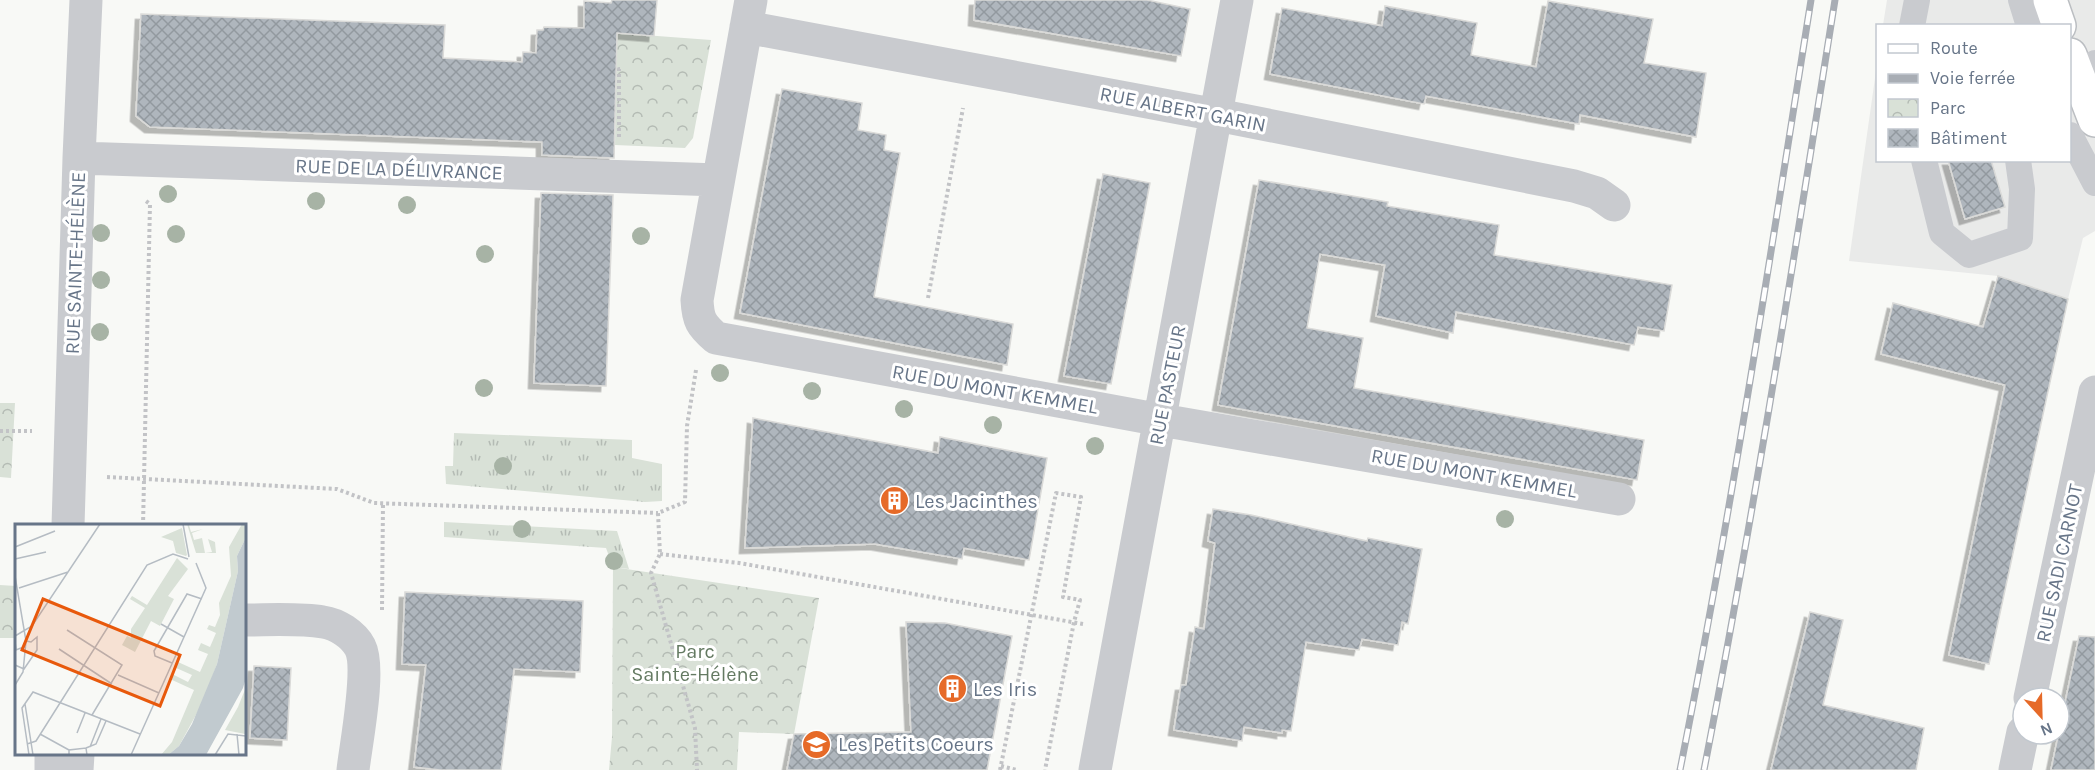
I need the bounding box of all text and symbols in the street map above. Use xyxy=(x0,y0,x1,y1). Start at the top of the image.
legend xyxy=(1876,24,2071,162)
text: Route xyxy=(1930,37,1978,59)
text: Voie ferrée xyxy=(1930,67,2015,89)
street label: RUE ALBERT GARIN xyxy=(1098,82,1268,137)
text: Parc xyxy=(1930,97,1966,119)
text: Bâtiment xyxy=(1930,127,2007,149)
street label: RUE DE LA DÉLIVRANCE xyxy=(295,153,503,185)
street label: RUE SAINTE-HÉLÈNE xyxy=(60,171,90,355)
street label: RUE PASTEUR xyxy=(1145,323,1190,447)
street label: RUE DU MONT KEMMEL xyxy=(890,360,1100,419)
street label: RUE DU MONT KEMMEL xyxy=(1369,444,1579,503)
street label: RUE SADI CARNOT xyxy=(2032,482,2087,644)
building icon: Les Jacinthes xyxy=(878,485,910,517)
place label: Les Jacinthes xyxy=(915,490,1038,513)
inset map xyxy=(15,524,246,755)
park label: Parc Sainte-Hélène xyxy=(631,640,759,686)
building icon: Les Iris xyxy=(936,673,968,705)
place label: Les Iris xyxy=(973,678,1037,701)
north arrow xyxy=(2011,686,2071,746)
text: N xyxy=(2038,718,2055,740)
school or university icon: Les Petits Coeurs xyxy=(801,728,833,760)
place label: Les Petits Coeurs xyxy=(838,733,994,756)

